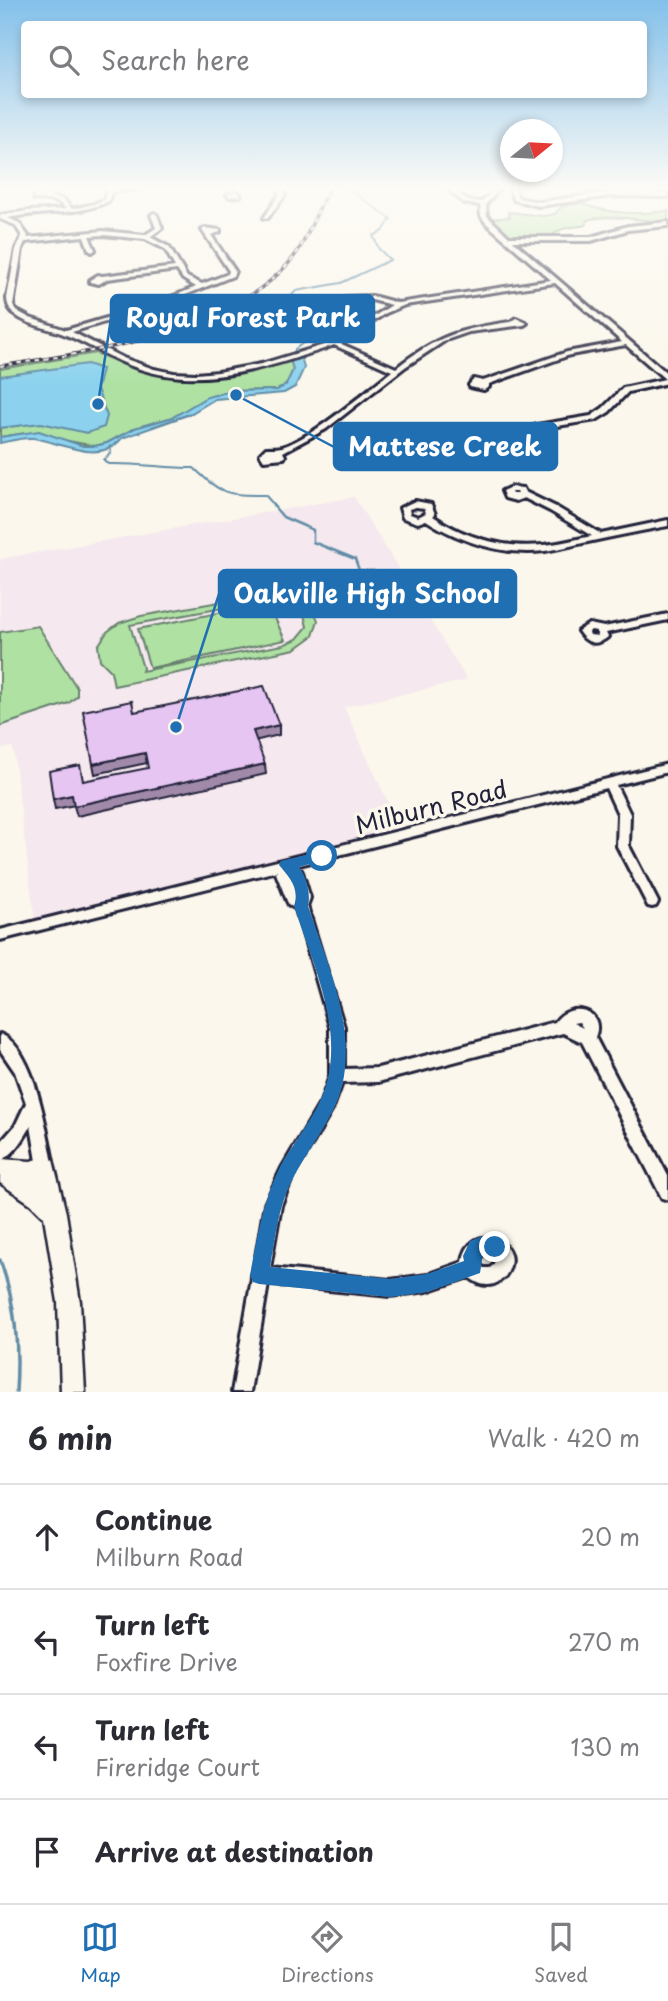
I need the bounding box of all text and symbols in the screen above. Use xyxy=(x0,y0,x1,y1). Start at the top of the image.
search box xyxy=(21,21,647,98)
text: Search here xyxy=(101,40,250,79)
icon: search xyxy=(45,41,83,79)
north arrow xyxy=(500,119,563,182)
callout: Royal Forest Park xyxy=(111,295,374,342)
text: Royal Forest Park xyxy=(126,297,360,336)
callout: Mattese Creek xyxy=(334,423,557,470)
text: Mattese Creek xyxy=(348,426,542,465)
callout: Oakville High School xyxy=(219,570,516,617)
text: Oakville High School xyxy=(233,573,501,612)
street label: Milburn Road xyxy=(351,770,511,842)
route start xyxy=(306,840,337,871)
route end xyxy=(479,1231,510,1262)
text: 6 min xyxy=(28,1415,113,1460)
text: Walk · 420 m xyxy=(488,1420,640,1455)
text: Continue xyxy=(95,1500,212,1539)
icon: ahead xyxy=(28,1518,66,1556)
text: 20 m xyxy=(581,1519,640,1554)
text: Milburn Road xyxy=(95,1539,243,1574)
text: Turn left xyxy=(95,1605,210,1644)
icon: left xyxy=(28,1623,66,1661)
text: 270 m xyxy=(568,1624,640,1659)
text: Foxfire Drive xyxy=(95,1644,238,1679)
text: Turn left xyxy=(95,1710,210,1749)
icon: left xyxy=(28,1728,66,1766)
text: 130 m xyxy=(570,1729,640,1764)
text: Fireridge Court xyxy=(95,1749,260,1784)
text: Arrive at destination xyxy=(95,1832,374,1871)
icon: arrive xyxy=(28,1833,66,1871)
tab: Map xyxy=(80,1918,121,1988)
tab: Directions xyxy=(281,1918,374,1988)
tab: Saved xyxy=(534,1918,588,1988)

